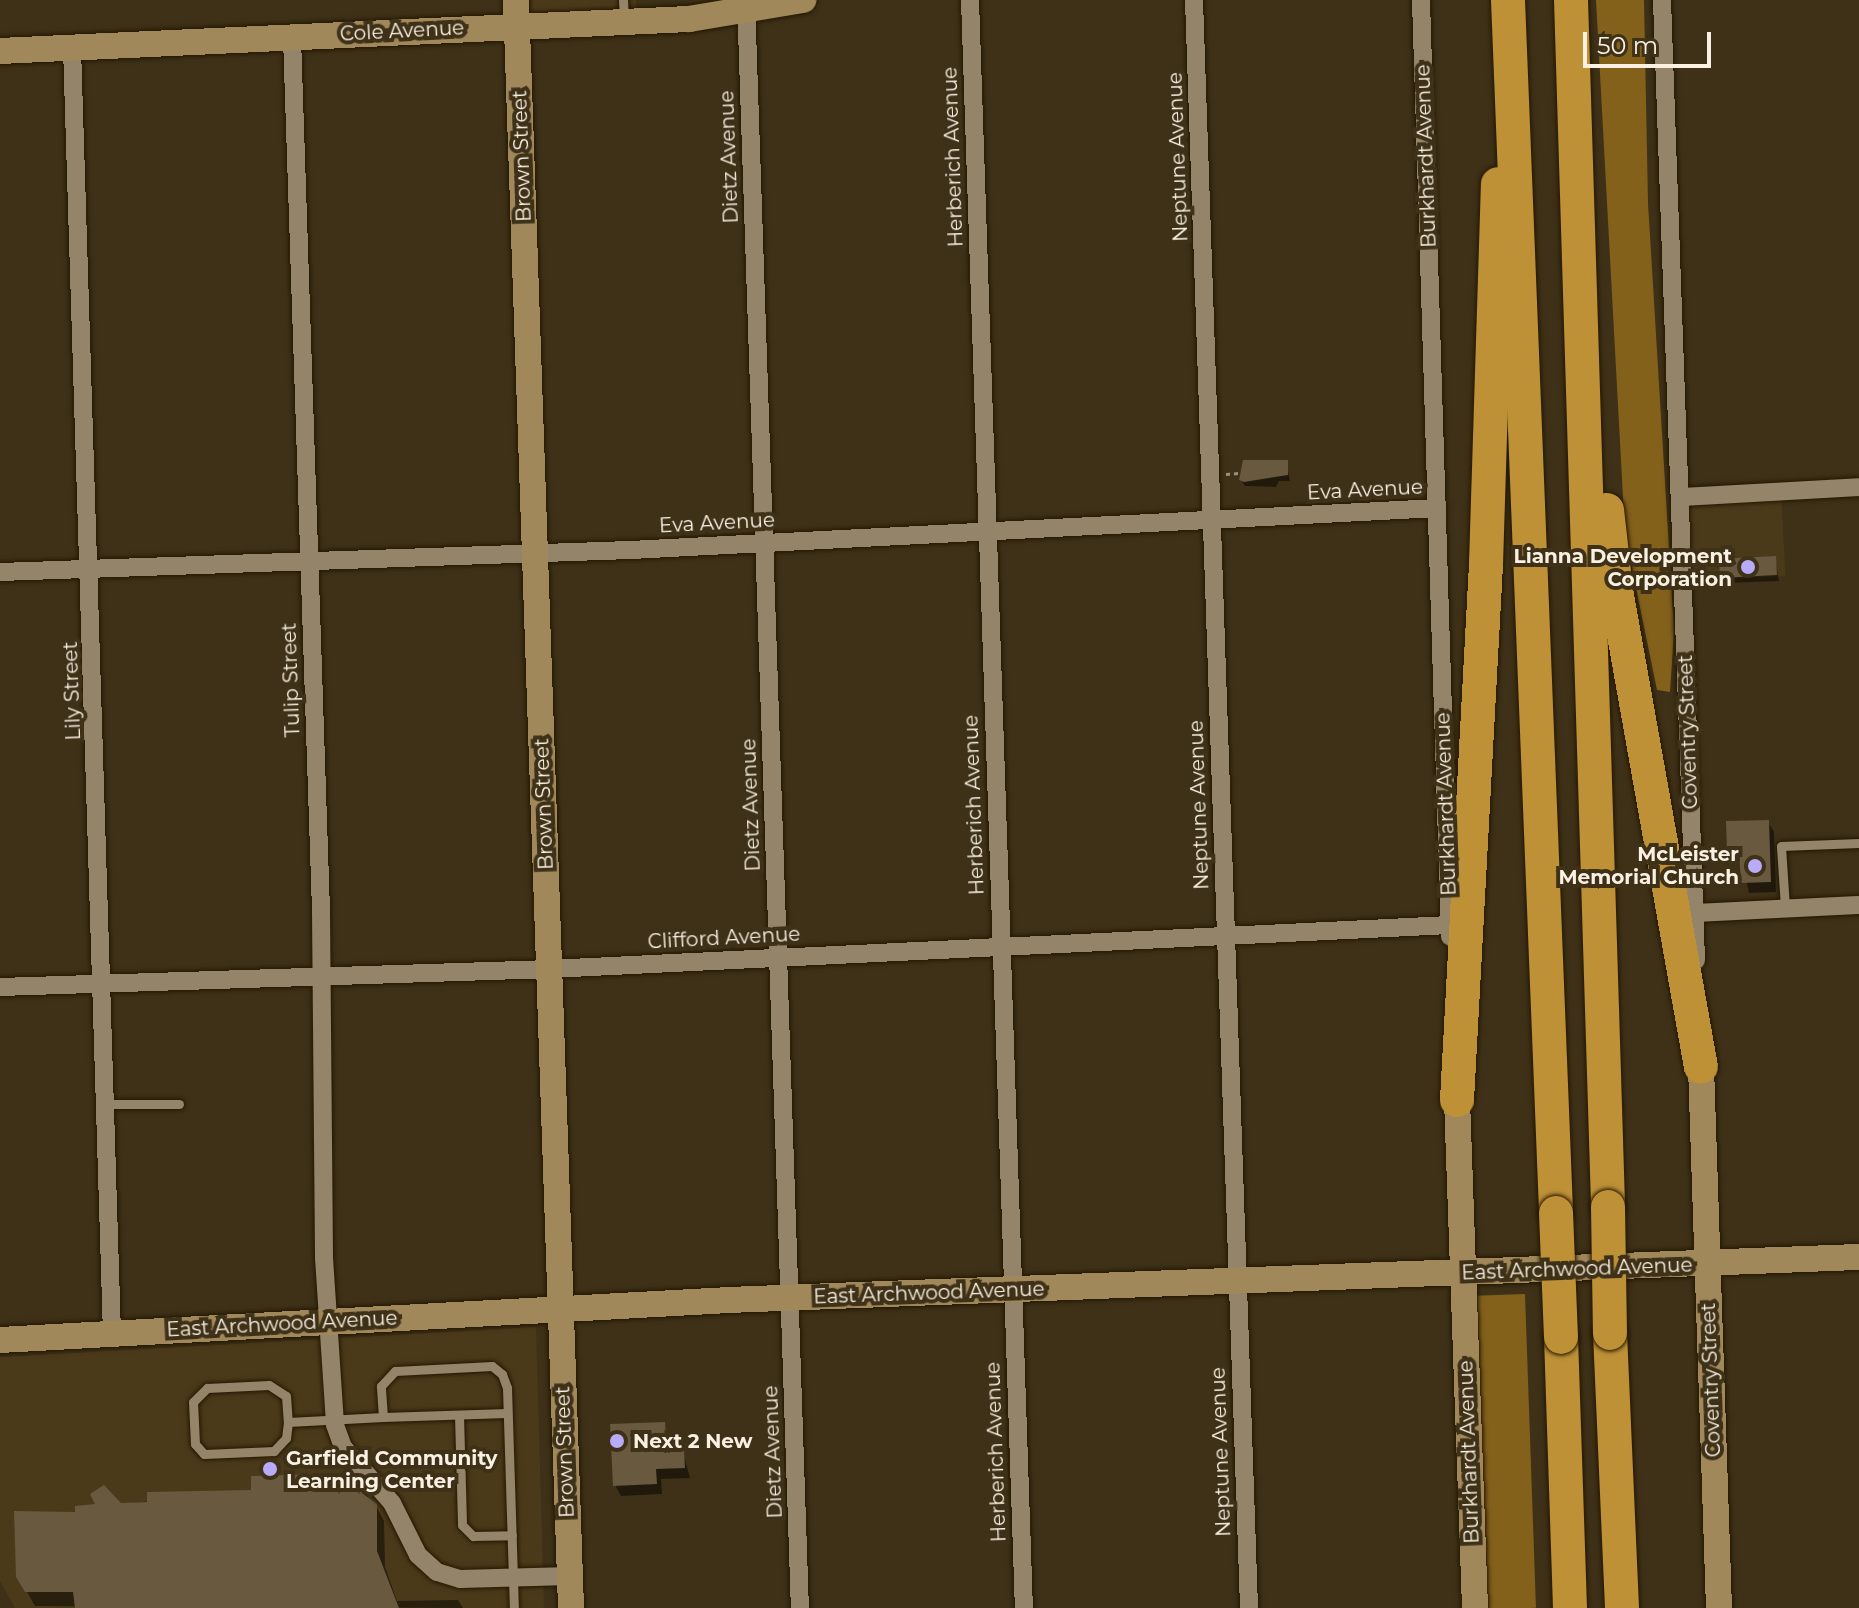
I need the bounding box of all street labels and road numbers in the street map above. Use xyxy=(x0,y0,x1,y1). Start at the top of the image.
street label: Cole Avenue xyxy=(339,16,465,46)
street label: Burkhardt Avenue xyxy=(1411,64,1441,248)
street label: Herberich Avenue xyxy=(938,66,968,248)
street label: Neptune Avenue xyxy=(1163,72,1193,242)
street label: Brown Street xyxy=(508,90,536,222)
street label: Dietz Avenue xyxy=(715,90,743,224)
street label: Eva Avenue xyxy=(1306,475,1424,505)
street label: Eva Avenue xyxy=(658,508,776,538)
street label: Tulip Street xyxy=(277,622,305,738)
street label: Lily Street xyxy=(58,641,86,741)
street label: Coventry Street xyxy=(1673,654,1703,810)
street label: Burkhardt Avenue xyxy=(1431,712,1461,896)
street label: Herberich Avenue xyxy=(959,714,989,896)
street label: Neptune Avenue xyxy=(1184,720,1214,890)
street label: Brown Street xyxy=(530,738,558,870)
street label: Dietz Avenue xyxy=(737,738,765,872)
street label: Clifford Avenue xyxy=(647,922,801,954)
street label: East Archwood Avenue xyxy=(1461,1253,1693,1285)
street label: East Archwood Avenue xyxy=(813,1277,1045,1309)
street label: Coventry Street xyxy=(1696,1302,1726,1458)
street label: East Archwood Avenue xyxy=(166,1306,398,1342)
street label: Burkhardt Avenue xyxy=(1454,1360,1484,1544)
street label: Herberich Avenue xyxy=(981,1361,1011,1543)
street label: Neptune Avenue xyxy=(1206,1367,1236,1537)
street label: Dietz Avenue xyxy=(759,1385,787,1519)
street label: Brown Street xyxy=(551,1386,579,1518)

